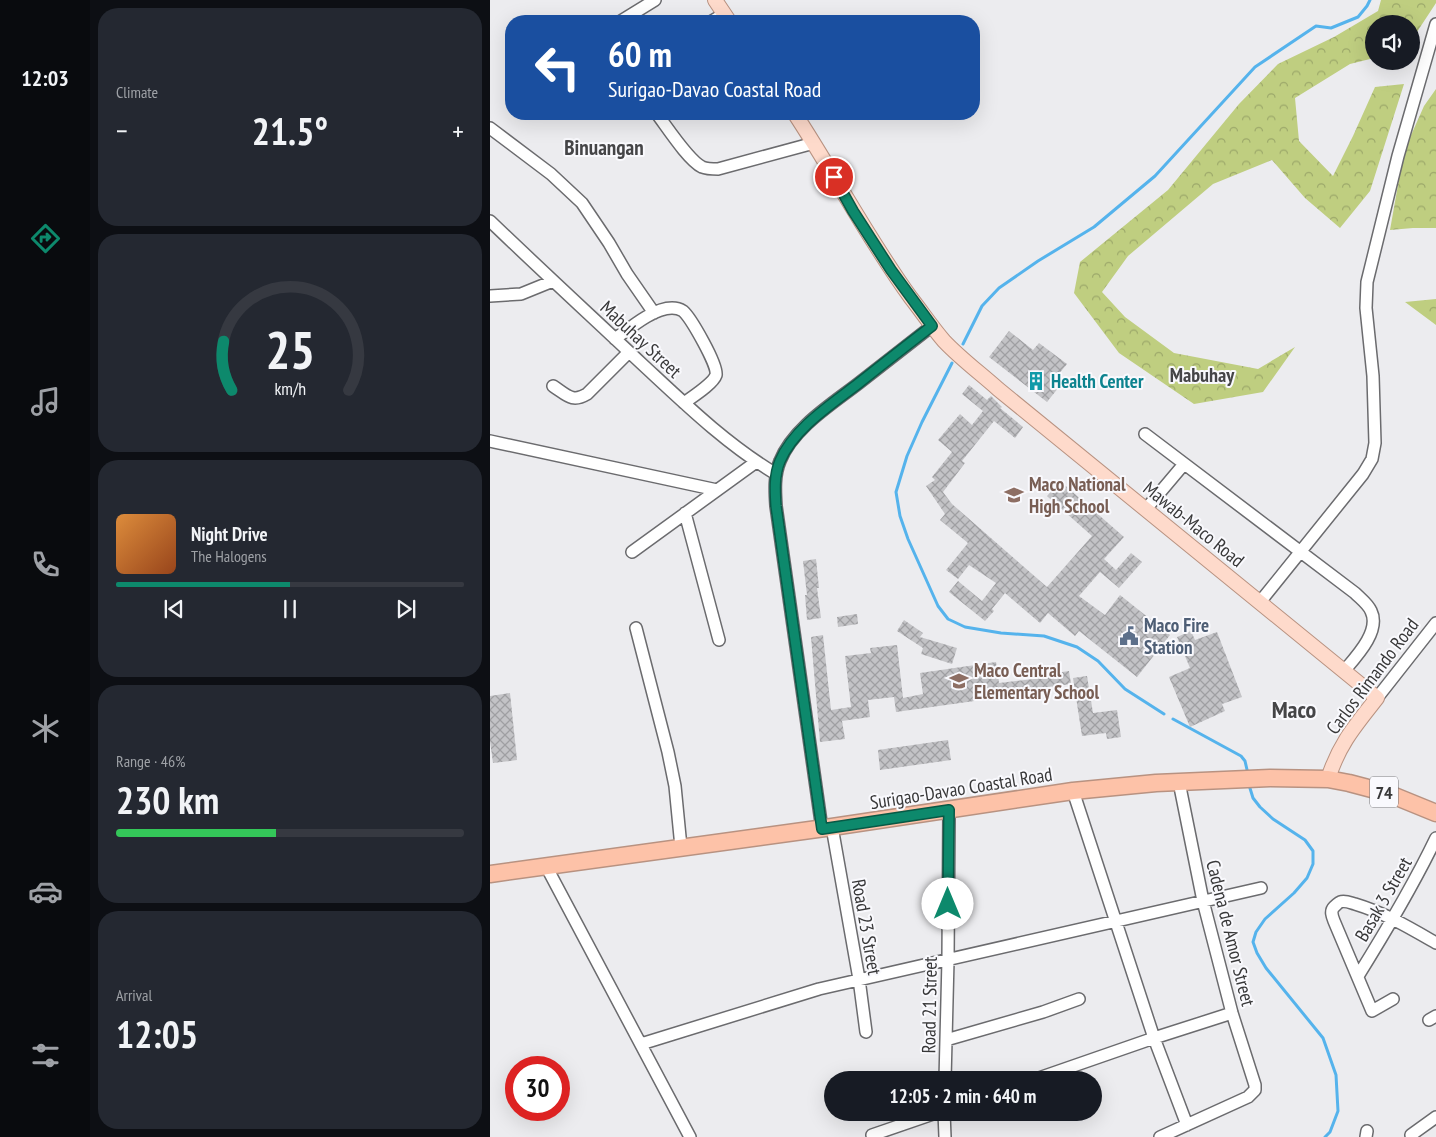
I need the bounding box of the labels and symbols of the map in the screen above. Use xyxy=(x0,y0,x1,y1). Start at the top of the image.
district label: Binuangan xyxy=(564,134,644,161)
pin xyxy=(813,156,855,198)
street label: Mabuhay Street xyxy=(595,295,687,383)
district label: Mabuhay xyxy=(1170,362,1235,388)
place label: Health Center xyxy=(1051,369,1144,393)
building icon: Health Center xyxy=(1025,370,1047,392)
place label: Maco National High School xyxy=(1029,472,1126,518)
street label: Mawab-Maco Road xyxy=(1139,476,1249,572)
school or university icon: Maco National High School xyxy=(1003,484,1025,506)
place label: Maco Fire Station xyxy=(1144,613,1209,659)
street label: Carlos Rimando Road xyxy=(1321,613,1423,739)
public building icon: Maco Fire Station xyxy=(1118,625,1140,647)
place label: Maco Central Elementary School xyxy=(974,658,1099,704)
school or university icon: Maco Central Elementary School xyxy=(948,670,970,692)
district label: Maco xyxy=(1272,694,1317,725)
street label: Surigao-Davao Coastal Road xyxy=(868,762,1054,814)
road number: 74 xyxy=(1370,776,1398,808)
street label: Basak 3 Street xyxy=(1349,852,1417,945)
street label: Cadena de Amor Street xyxy=(1201,857,1261,1009)
street label: Road 23 Street xyxy=(847,877,887,978)
position arrow xyxy=(921,877,973,929)
street label: Road 21 Street xyxy=(916,956,942,1054)
speed limit sign: 30 xyxy=(505,1056,570,1121)

